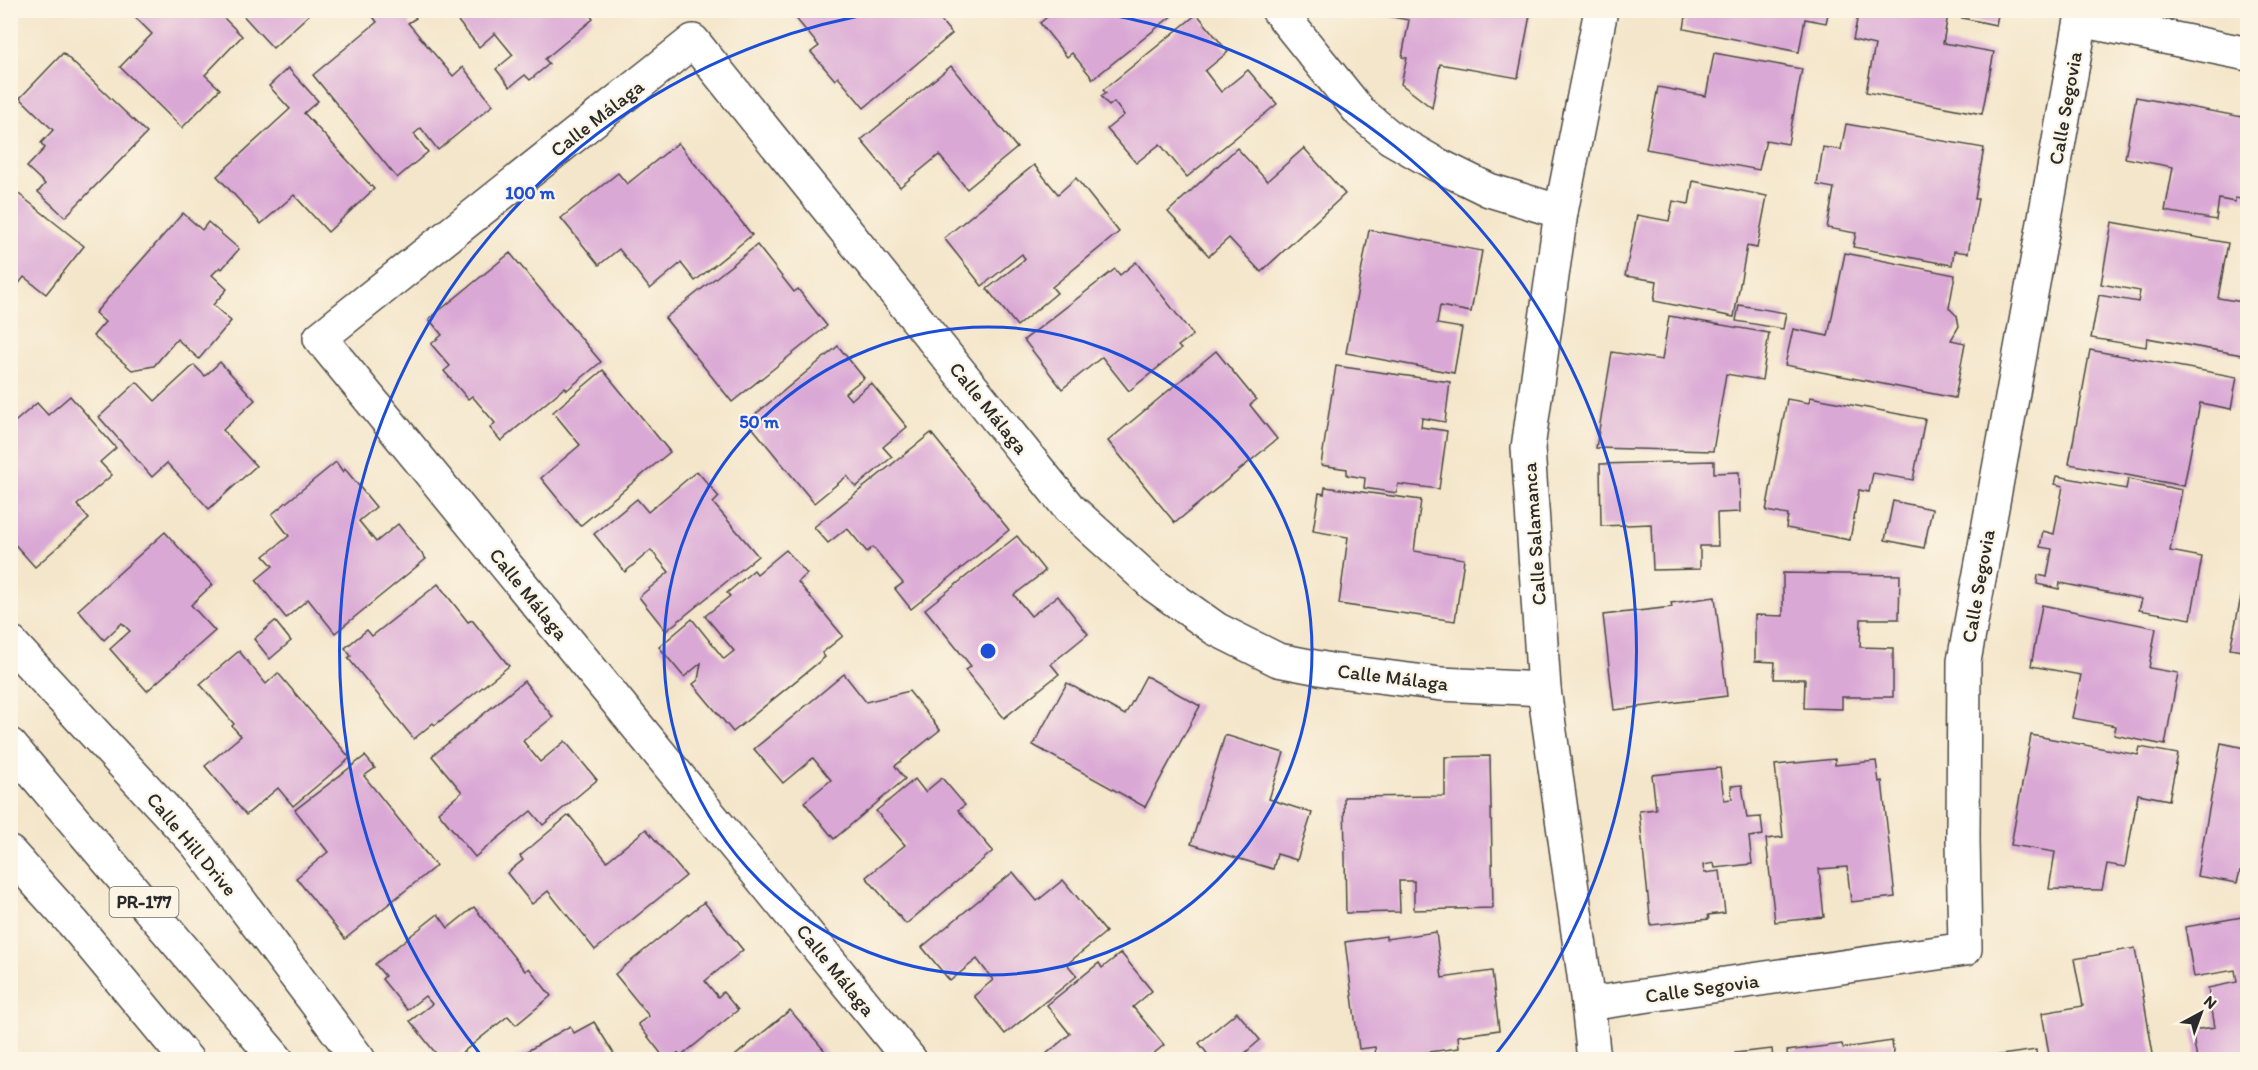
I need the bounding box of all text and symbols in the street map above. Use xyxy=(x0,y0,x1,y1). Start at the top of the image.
street label: Calle Segovia xyxy=(2043,49,2087,167)
street label: Calle Málaga xyxy=(546,74,649,162)
text: 100 m xyxy=(505,182,556,204)
street label: Calle Málaga xyxy=(944,357,1034,459)
text: 50 m xyxy=(739,411,780,433)
street label: Calle Salamanca xyxy=(1517,461,1551,606)
street label: Calle Segovia xyxy=(1956,527,2000,645)
street label: Calle Málaga xyxy=(484,543,574,645)
centre of rings xyxy=(978,641,998,661)
street label: Calle Málaga xyxy=(1336,658,1451,696)
street label: Calle Hill Drive xyxy=(142,787,242,901)
road number: PR-177 xyxy=(110,887,178,917)
street label: Calle Málaga xyxy=(791,919,881,1021)
street label: Calle Segovia xyxy=(1644,968,1761,1008)
north arrow xyxy=(2171,983,2231,1043)
text: N xyxy=(2200,991,2221,1013)

